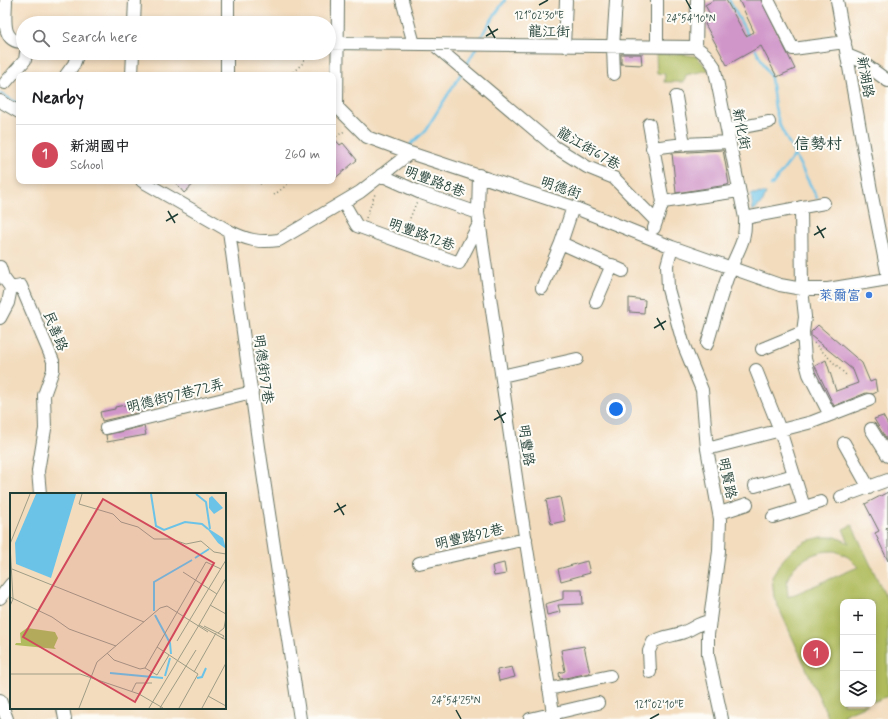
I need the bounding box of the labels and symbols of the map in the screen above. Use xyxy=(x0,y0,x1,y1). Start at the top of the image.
text: 121°02'30"E xyxy=(514,9,564,23)
text: 24°54'10"N xyxy=(666,12,716,26)
street label: 龍江街 xyxy=(528,23,570,41)
street label: 新湖路 xyxy=(853,55,878,99)
street label: 新化街 xyxy=(728,107,754,152)
street label: 龍江街67巷 xyxy=(554,124,624,175)
district label: 信勢村 xyxy=(794,134,842,155)
street label: 明豐路8巷 xyxy=(402,162,469,202)
street label: 明德街 xyxy=(538,173,583,203)
street label: 明豐路12巷 xyxy=(386,215,458,256)
place label: 萊爾富 xyxy=(819,287,861,305)
marker: 萊爾富 xyxy=(864,290,874,300)
street label: 民善路 xyxy=(39,309,71,354)
street label: 明德街97巷 xyxy=(249,333,277,406)
street label: 明德街97巷72弄 xyxy=(125,375,226,417)
your location xyxy=(606,399,626,419)
street label: 明豐路 xyxy=(514,423,538,467)
street label: 明賢路 xyxy=(714,456,740,501)
inset map xyxy=(10,493,226,709)
street label: 明豐路92巷 xyxy=(433,520,506,554)
pin: 1 xyxy=(803,638,829,668)
text: 24°54'25"N xyxy=(431,694,481,708)
text: 121°02'10"E xyxy=(634,698,684,712)

